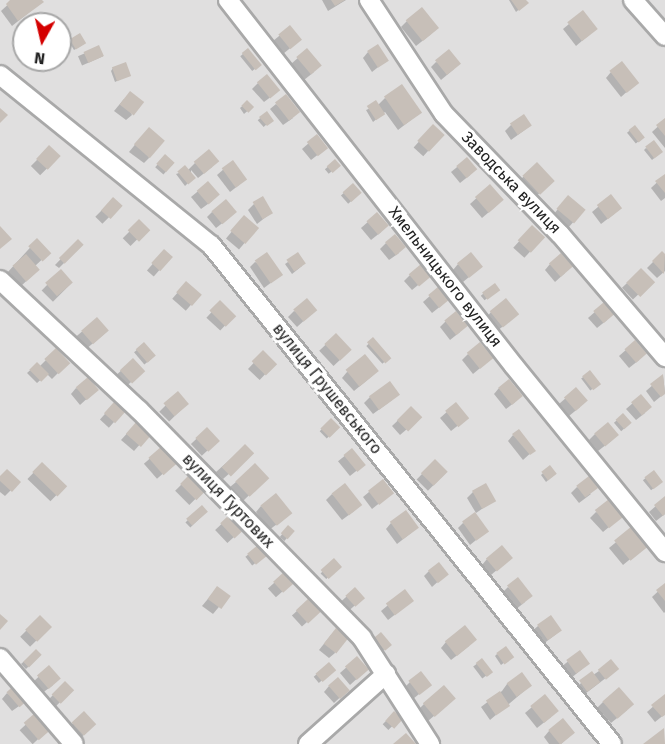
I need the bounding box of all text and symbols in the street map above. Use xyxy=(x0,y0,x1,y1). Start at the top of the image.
north arrow xyxy=(12,12,72,72)
text: N xyxy=(33,48,46,68)
street label: Заводська вулиця xyxy=(457,128,565,238)
street label: Хмельницького вулиця xyxy=(384,203,506,351)
street label: вулиця Грушевського xyxy=(268,320,386,458)
street label: вулиця Гуртових xyxy=(178,450,278,552)

